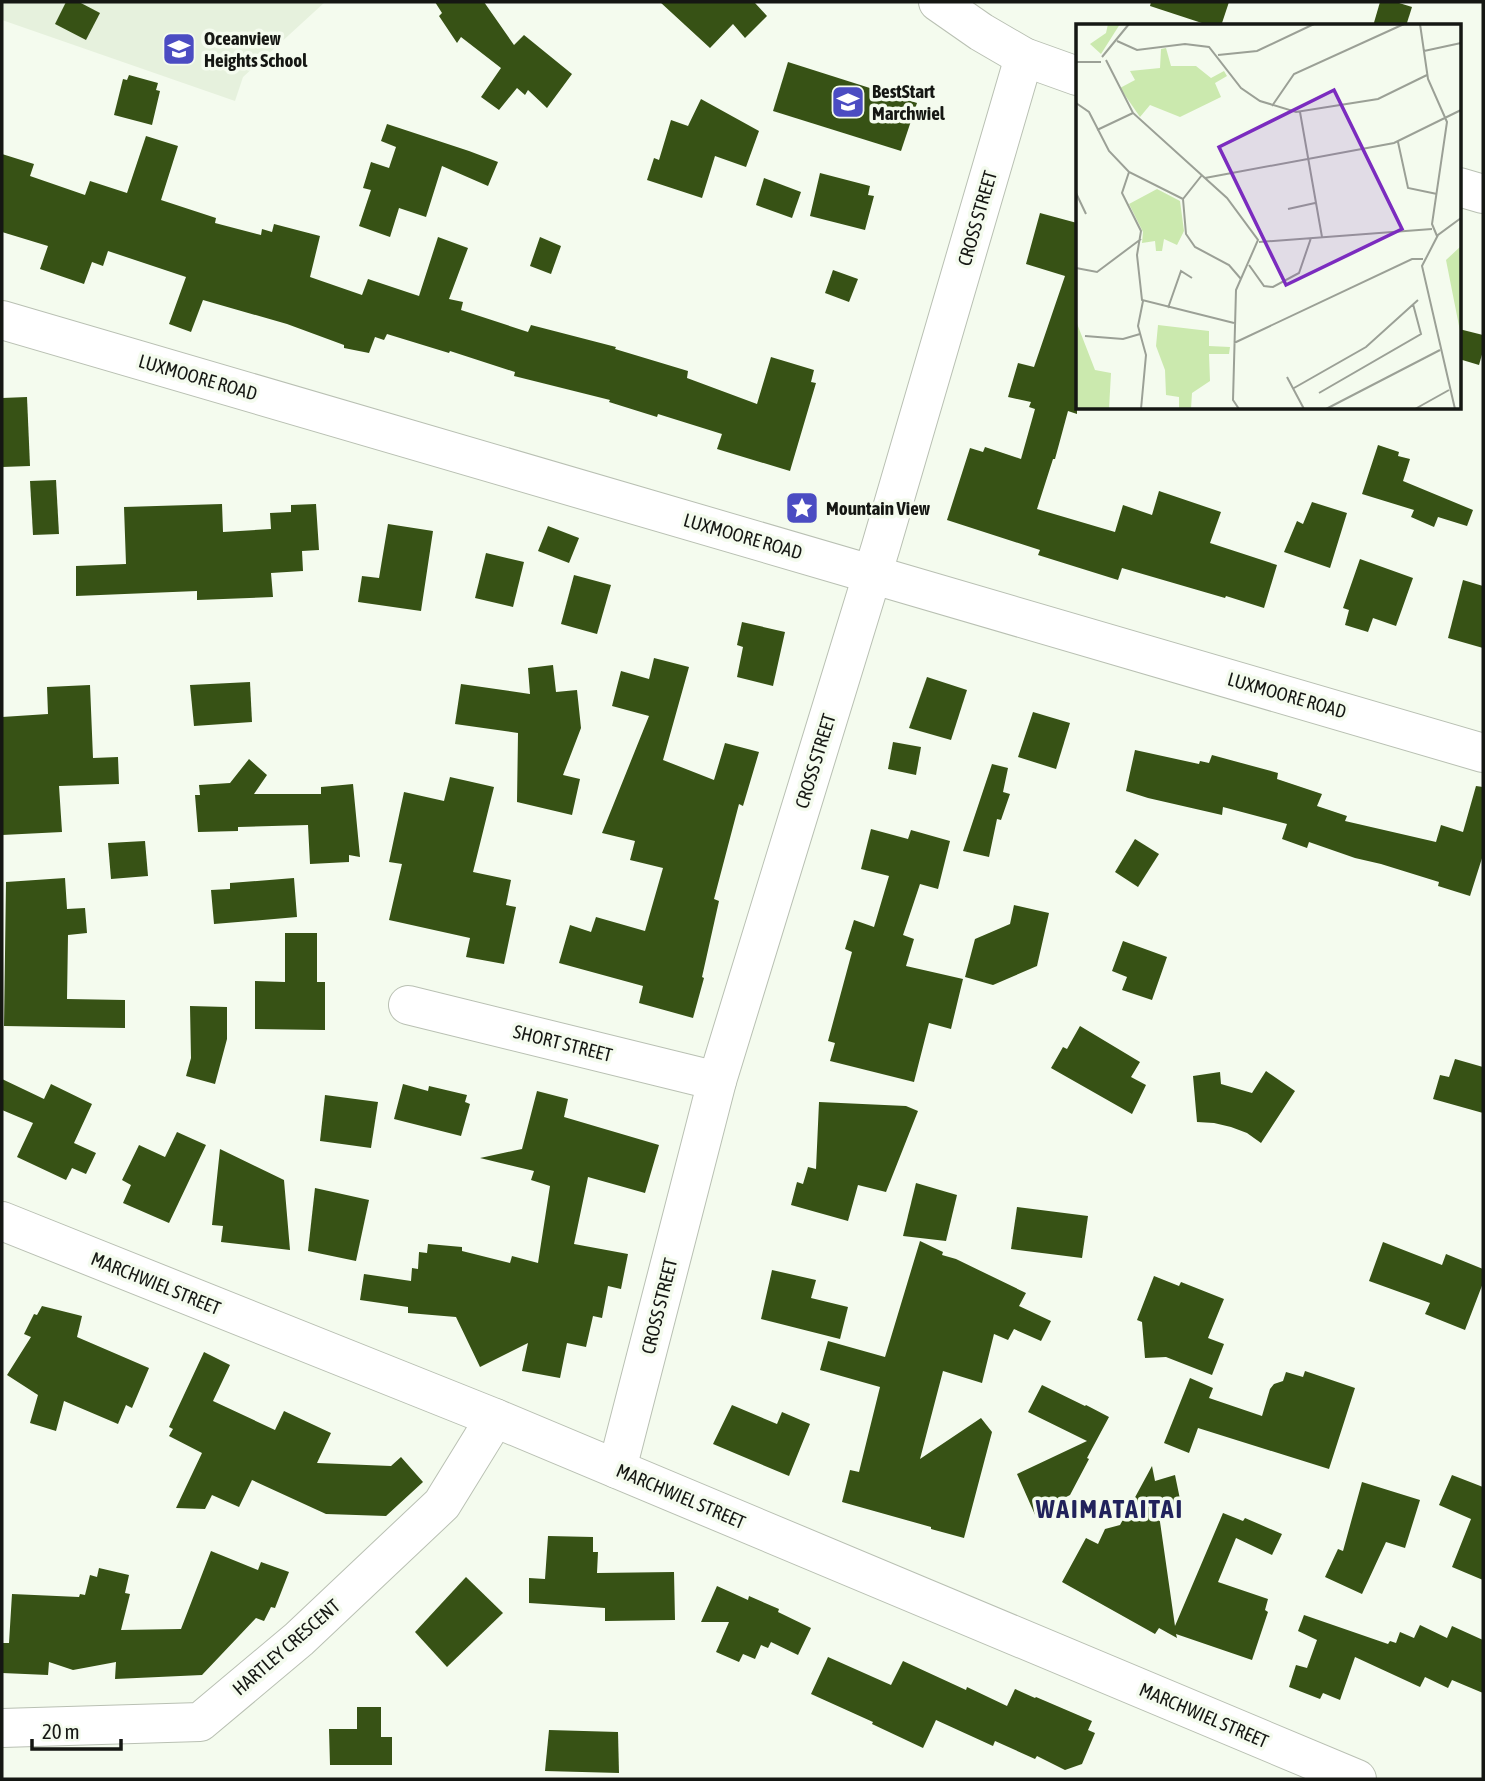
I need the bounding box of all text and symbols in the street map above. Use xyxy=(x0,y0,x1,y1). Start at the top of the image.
inset map xyxy=(1076,24,1460,410)
place label: Oceanview Heights School xyxy=(204,27,308,71)
school or university icon: Oceanview Heights School xyxy=(160,30,198,68)
place label: BestStart Marchwiel xyxy=(872,80,946,124)
school or university icon: BestStart Marchwiel xyxy=(829,83,867,121)
street label: CROSS STREET xyxy=(953,167,1001,268)
street label: LUXMOORE ROAD xyxy=(136,350,260,404)
place icon: Mountain View xyxy=(783,489,821,527)
place label: Mountain View xyxy=(826,497,931,519)
street label: LUXMOORE ROAD xyxy=(681,509,805,563)
street label: LUXMOORE ROAD xyxy=(1225,668,1349,722)
street label: CROSS STREET xyxy=(790,710,840,811)
street label: SHORT STREET xyxy=(511,1020,615,1066)
street label: MARCHWIEL STREET xyxy=(88,1247,225,1319)
street label: CROSS STREET xyxy=(636,1255,682,1356)
street label: MARCHWIEL STREET xyxy=(613,1459,749,1533)
district label: WAIMATAITAI xyxy=(1035,1494,1184,1524)
street label: HARTLEY CRESCENT xyxy=(228,1594,345,1700)
street label: MARCHWIEL STREET xyxy=(1136,1678,1272,1752)
scale bar xyxy=(32,1708,121,1752)
text: 20 m xyxy=(42,1719,80,1743)

